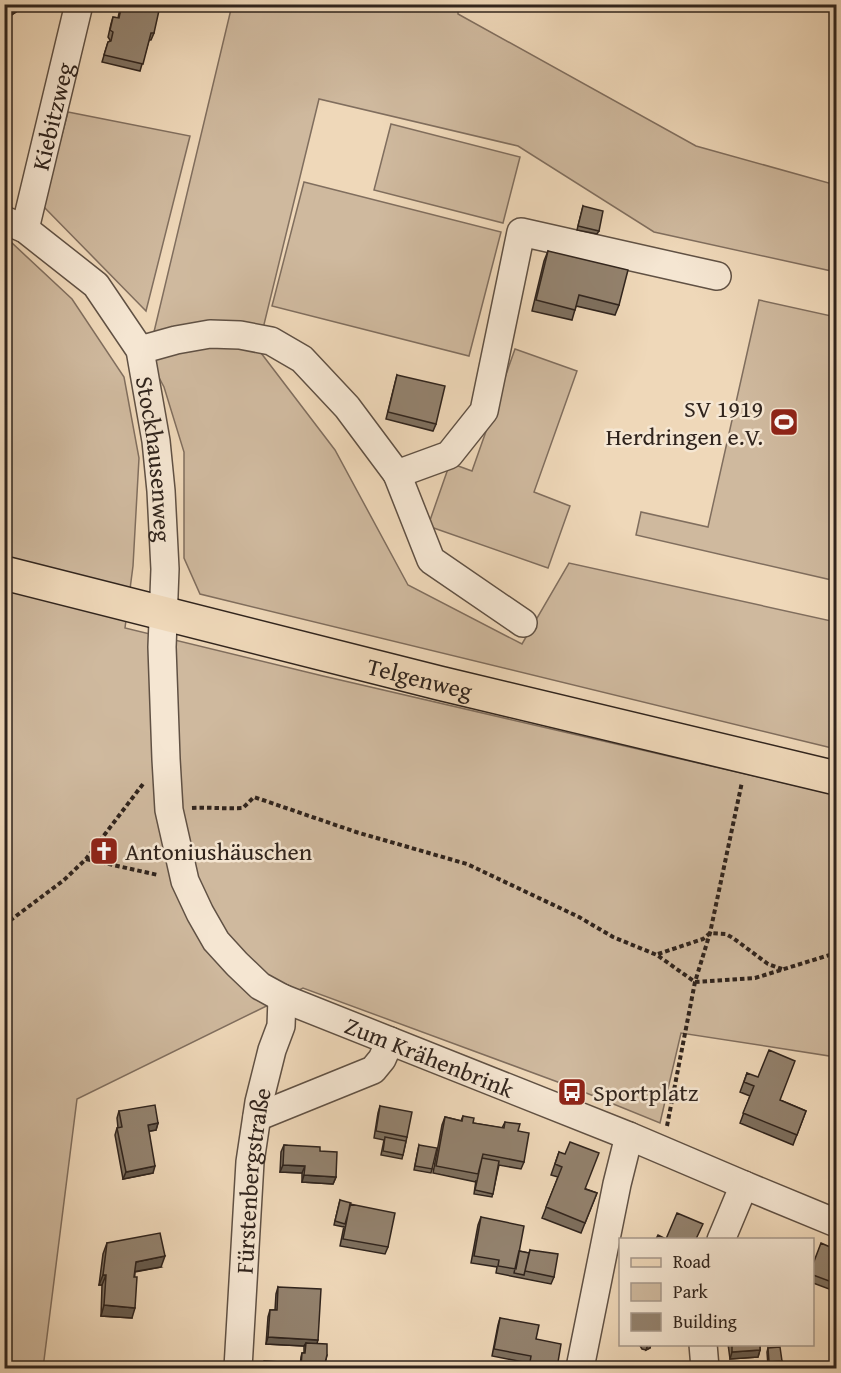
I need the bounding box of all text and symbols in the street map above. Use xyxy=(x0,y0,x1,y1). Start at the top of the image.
street label: Kiebitzweg xyxy=(22,59,82,174)
street label: Stockhausenweg xyxy=(127,373,181,543)
place label: SV 1919 Herdringen e.V. xyxy=(606,391,763,454)
sports icon: SV 1919 Herdringen e.V. xyxy=(768,406,800,438)
street label: Telgenweg xyxy=(364,648,476,708)
place label: Antoniushäuschen xyxy=(125,834,313,869)
church icon: Antoniushäuschen xyxy=(88,835,120,867)
street label: Zum Krähenbrink xyxy=(340,1007,520,1106)
place label: Sportplatz xyxy=(593,1075,698,1110)
bus stop icon: Sportplatz xyxy=(556,1076,588,1108)
street label: Fürstenbergstraße xyxy=(226,1084,280,1275)
legend xyxy=(619,1238,814,1346)
text: Road xyxy=(673,1248,711,1275)
text: Park xyxy=(673,1278,709,1305)
text: Building xyxy=(673,1308,737,1335)

